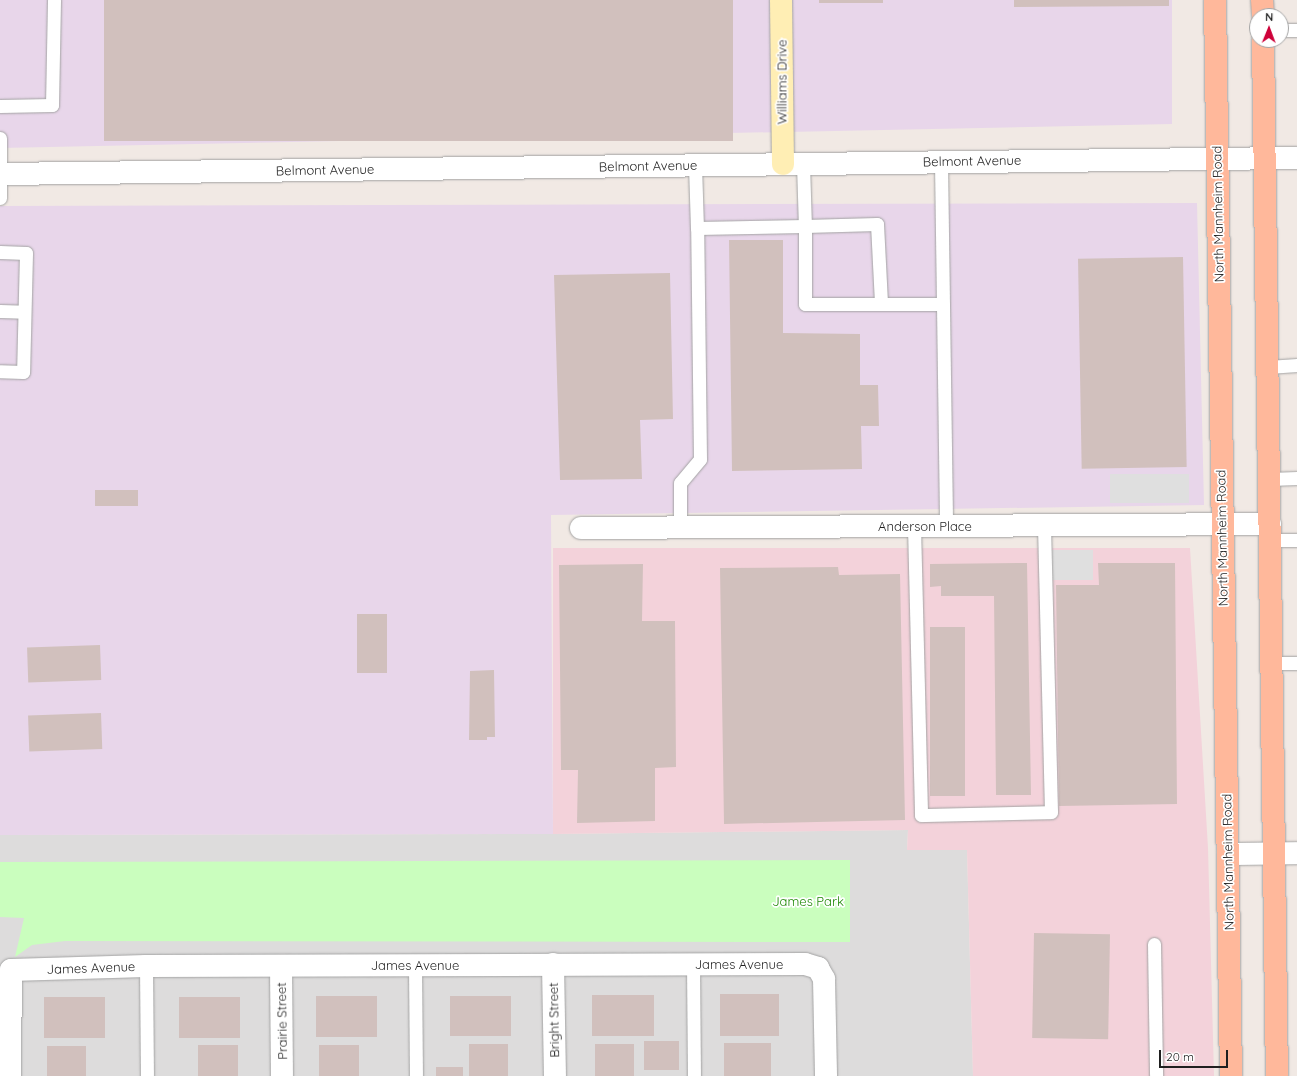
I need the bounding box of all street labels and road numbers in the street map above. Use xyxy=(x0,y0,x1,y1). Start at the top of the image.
street label: Williams Drive xyxy=(774,40,790,124)
street label: North Mannheim Road xyxy=(1209,146,1227,282)
street label: Belmont Avenue xyxy=(923,152,1021,170)
street label: Belmont Avenue xyxy=(599,157,697,175)
street label: Belmont Avenue xyxy=(276,161,374,179)
street label: North Mannheim Road xyxy=(1213,470,1231,606)
street label: Anderson Place xyxy=(878,518,972,534)
street label: North Mannheim Road xyxy=(1219,794,1237,930)
street label: James Avenue xyxy=(695,956,783,972)
street label: James Avenue xyxy=(371,957,459,973)
street label: James Avenue xyxy=(46,959,136,977)
street label: Prairie Street xyxy=(274,982,290,1060)
street label: Bright Street xyxy=(546,982,562,1058)

